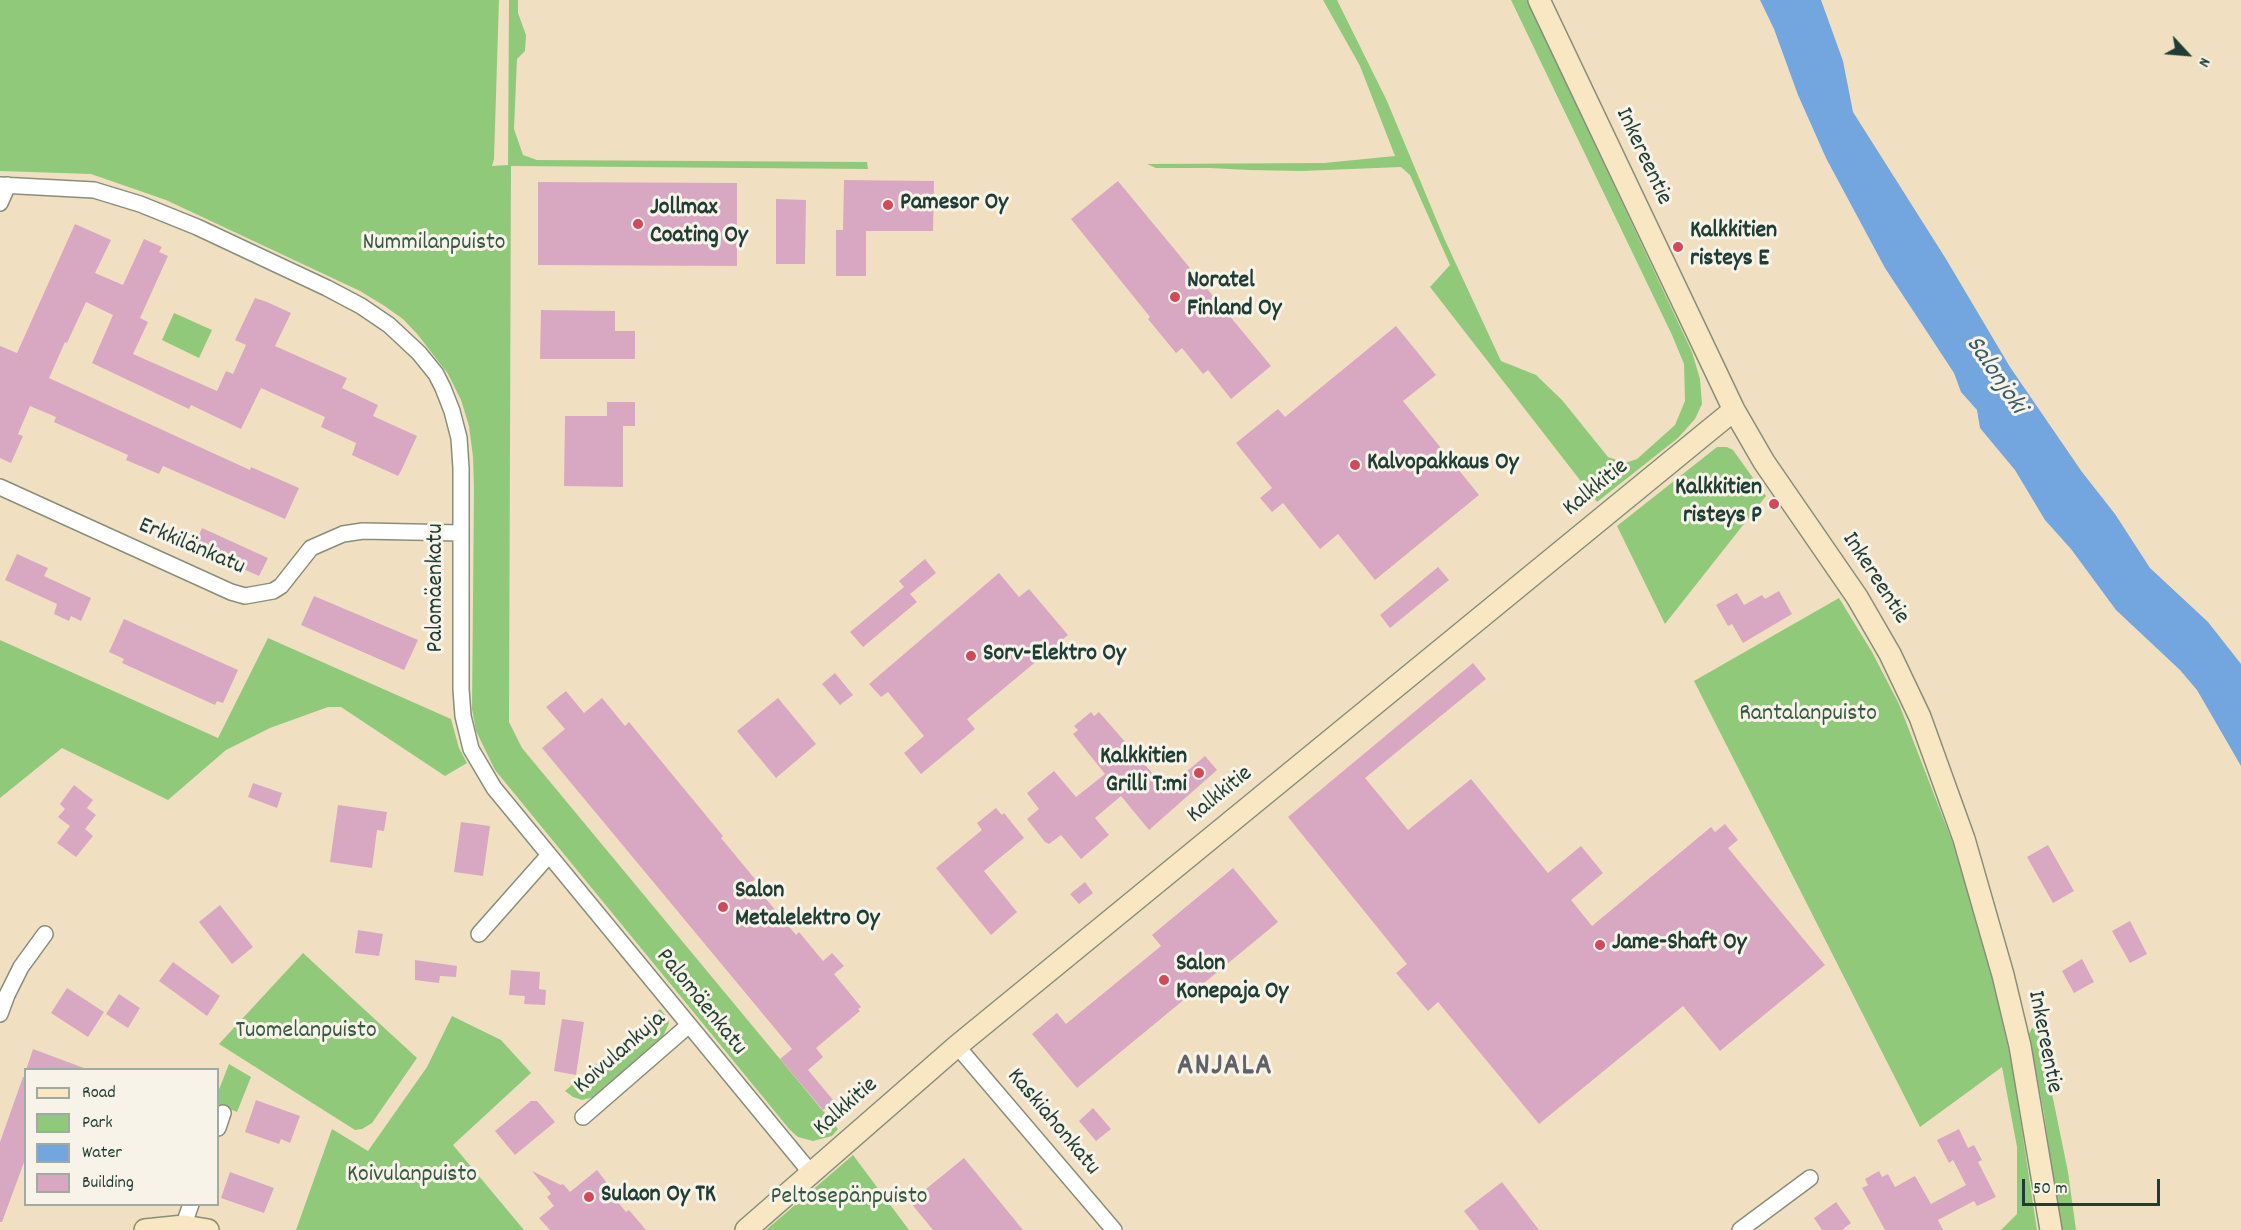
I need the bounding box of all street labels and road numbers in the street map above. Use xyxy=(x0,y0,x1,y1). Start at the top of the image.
street label: Inkereentie xyxy=(1607,104,1677,210)
street label: Kalkkitie xyxy=(1558,454,1636,524)
street label: Erkkilänkatu xyxy=(133,513,249,583)
street label: Palomäenkatu xyxy=(424,524,452,652)
street label: Inkereentie xyxy=(1834,528,1914,630)
street label: Kalkkitie xyxy=(1182,761,1260,831)
street label: Palomäenkatu xyxy=(648,944,752,1062)
street label: Inkereentie xyxy=(2019,988,2067,1096)
street label: Koivulankuja xyxy=(569,1006,673,1102)
street label: Kaskiahonkatu xyxy=(999,1064,1105,1182)
street label: Kalkkitie xyxy=(809,1072,885,1144)

